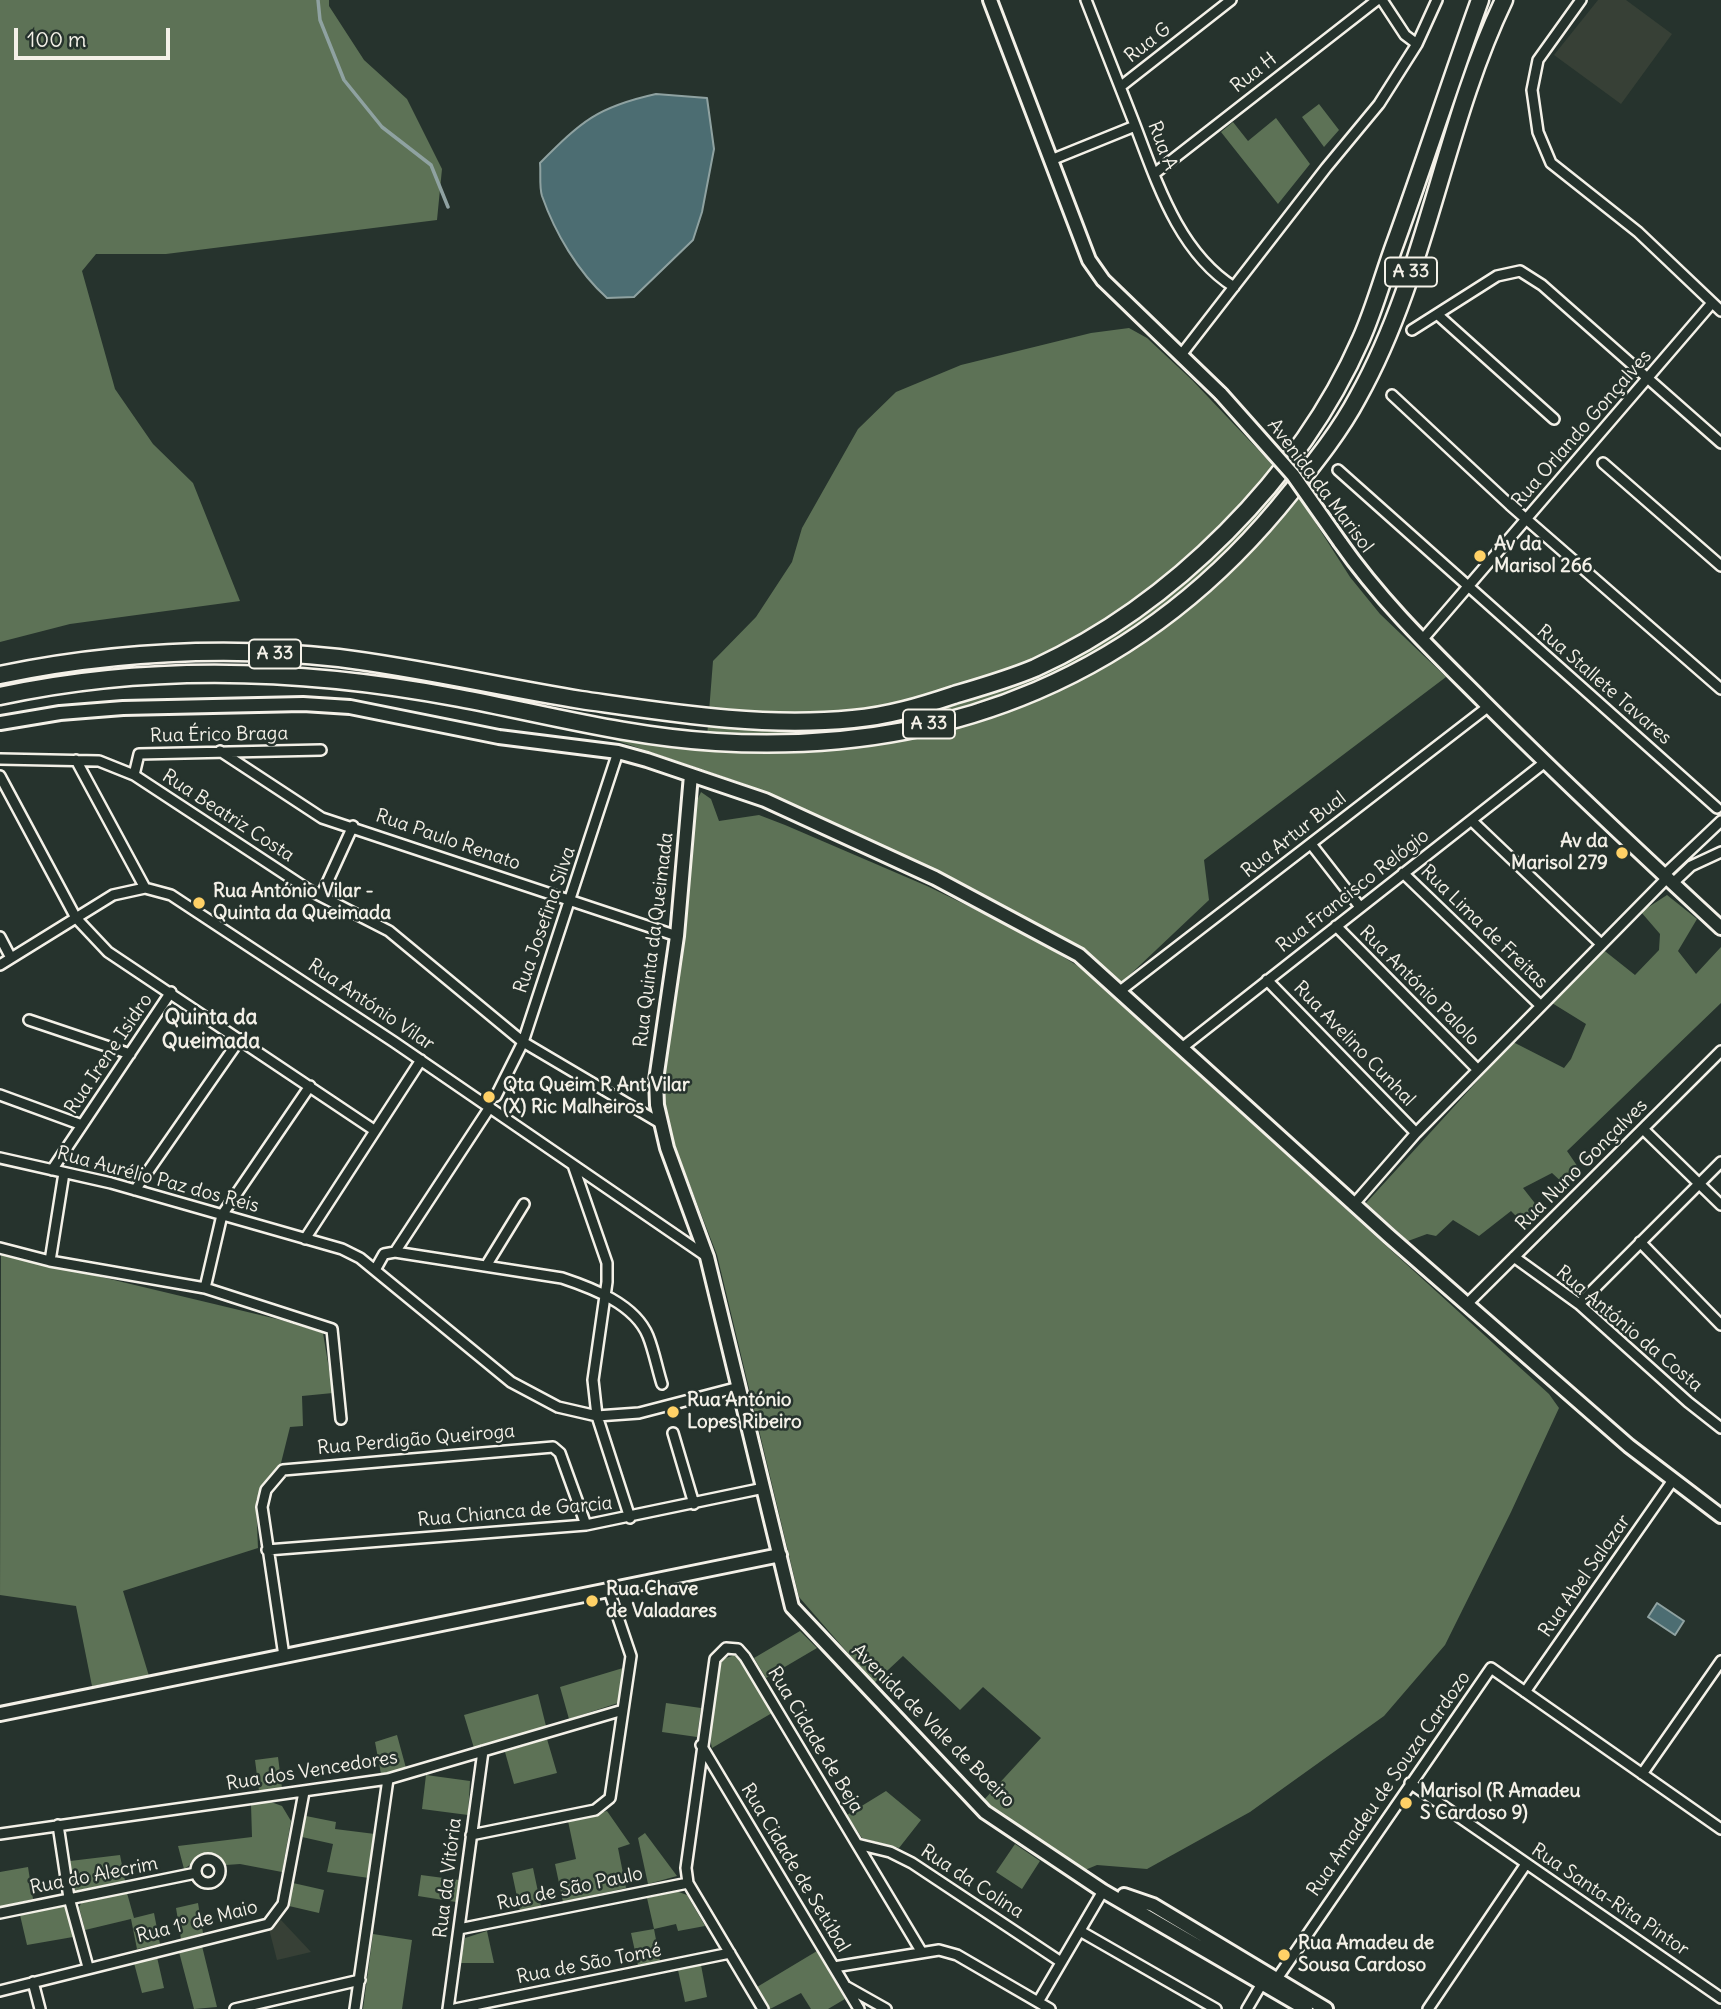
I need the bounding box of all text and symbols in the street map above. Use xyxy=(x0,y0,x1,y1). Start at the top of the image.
scale bar xyxy=(18,14,173,58)
street label: Rua G xyxy=(1120,18,1176,68)
text: 100 m xyxy=(27,26,86,53)
street label: Rua H xyxy=(1226,48,1282,98)
street label: Rua A xyxy=(1142,118,1182,174)
road number: A 33 xyxy=(1385,258,1437,286)
street label: Rua Orlando Gonçalves xyxy=(1507,346,1657,512)
street label: Avenida da Marisol xyxy=(1262,415,1378,557)
place label: Av da Marisol 266 xyxy=(1494,534,1593,578)
marker: Av da Marisol 266 xyxy=(1472,548,1488,564)
street label: Rua Stallete Tavares xyxy=(1532,620,1676,750)
road number: A 33 xyxy=(249,640,301,668)
road number: A 33 xyxy=(903,710,955,738)
street label: Rua Érico Braga xyxy=(150,722,288,748)
street label: Rua Beatriz Costa xyxy=(158,765,298,867)
street label: Rua Artur Bual xyxy=(1237,787,1351,883)
street label: Rua Paulo Renato xyxy=(373,805,523,875)
street label: Rua Francisco Relógio xyxy=(1272,824,1434,958)
street label: Rua Quinta da Queimada xyxy=(629,831,679,1049)
place label: Av da Marisol 279 xyxy=(1511,831,1608,875)
street label: Rua Josefina Silva xyxy=(509,844,581,996)
marker: Av da Marisol 279 xyxy=(1614,845,1630,861)
street label: Rua Lima de Freitas xyxy=(1416,860,1552,994)
place label: Rua António Vilar - Quinta da Queimada xyxy=(213,881,391,925)
marker: Rua António Vilar - Quinta da Queimada xyxy=(191,895,207,911)
street label: Rua António Palolo xyxy=(1354,921,1484,1051)
street label: Rua António Vilar xyxy=(303,954,439,1056)
street label: Rua Avelino Cunhal xyxy=(1288,977,1420,1111)
street label: Rua Irene Isidro xyxy=(60,989,158,1119)
district label: Quinta da Queimada xyxy=(162,1005,260,1055)
place label: Qta Queim R Ant Vilar (X) Ric Malheiros xyxy=(503,1075,690,1119)
marker: Qta Queim R Ant Vilar (X) Ric Malheiros xyxy=(481,1089,497,1105)
street label: Rua Nuno Gonçalves xyxy=(1511,1094,1653,1236)
street label: Rua Aurélio Paz dos Reis xyxy=(55,1142,261,1218)
street label: Rua António da Costa xyxy=(1551,1261,1707,1397)
place label: Rua António Lopes Ribeiro xyxy=(687,1390,802,1434)
marker: Rua António Lopes Ribeiro xyxy=(665,1404,681,1420)
street label: Rua Perdigão Queiroga xyxy=(316,1420,516,1460)
street label: Rua Chianca de Garcia xyxy=(417,1492,613,1532)
street label: Rua Abel Salazar xyxy=(1534,1510,1636,1642)
place label: Rua Chave de Valadares xyxy=(606,1579,717,1623)
marker: Rua Chave de Valadares xyxy=(584,1593,600,1609)
street label: Avenida de Vale de Boeiro xyxy=(846,1639,1020,1813)
street label: Rua Cidade de Beja xyxy=(762,1663,868,1817)
street label: Rua Amadeu de Souza Cardozo xyxy=(1302,1667,1476,1901)
street label: Rua dos Vencedores xyxy=(225,1746,399,1796)
street label: Rua Cidade de Setúbal xyxy=(736,1780,854,1956)
place label: Marisol (R Amadeu S Cardoso 9) xyxy=(1420,1781,1581,1825)
marker: Marisol (R Amadeu S Cardoso 9) xyxy=(1398,1795,1414,1811)
street label: Rua da Vitória xyxy=(429,1817,467,1939)
street label: Rua Santa-Rita Pintor xyxy=(1527,1839,1693,1961)
street label: Rua da Colina xyxy=(916,1840,1028,1924)
street label: Rua do Alecrim xyxy=(28,1852,160,1900)
street label: Rua de São Paulo xyxy=(495,1862,645,1916)
street label: Rua 1º de Maio xyxy=(134,1896,260,1948)
place label: Rua Amadeu de Sousa Cardoso xyxy=(1298,1933,1434,1977)
street label: Rua de São Tomé xyxy=(515,1939,663,1989)
marker: Rua Amadeu de Sousa Cardoso xyxy=(1276,1947,1292,1963)

